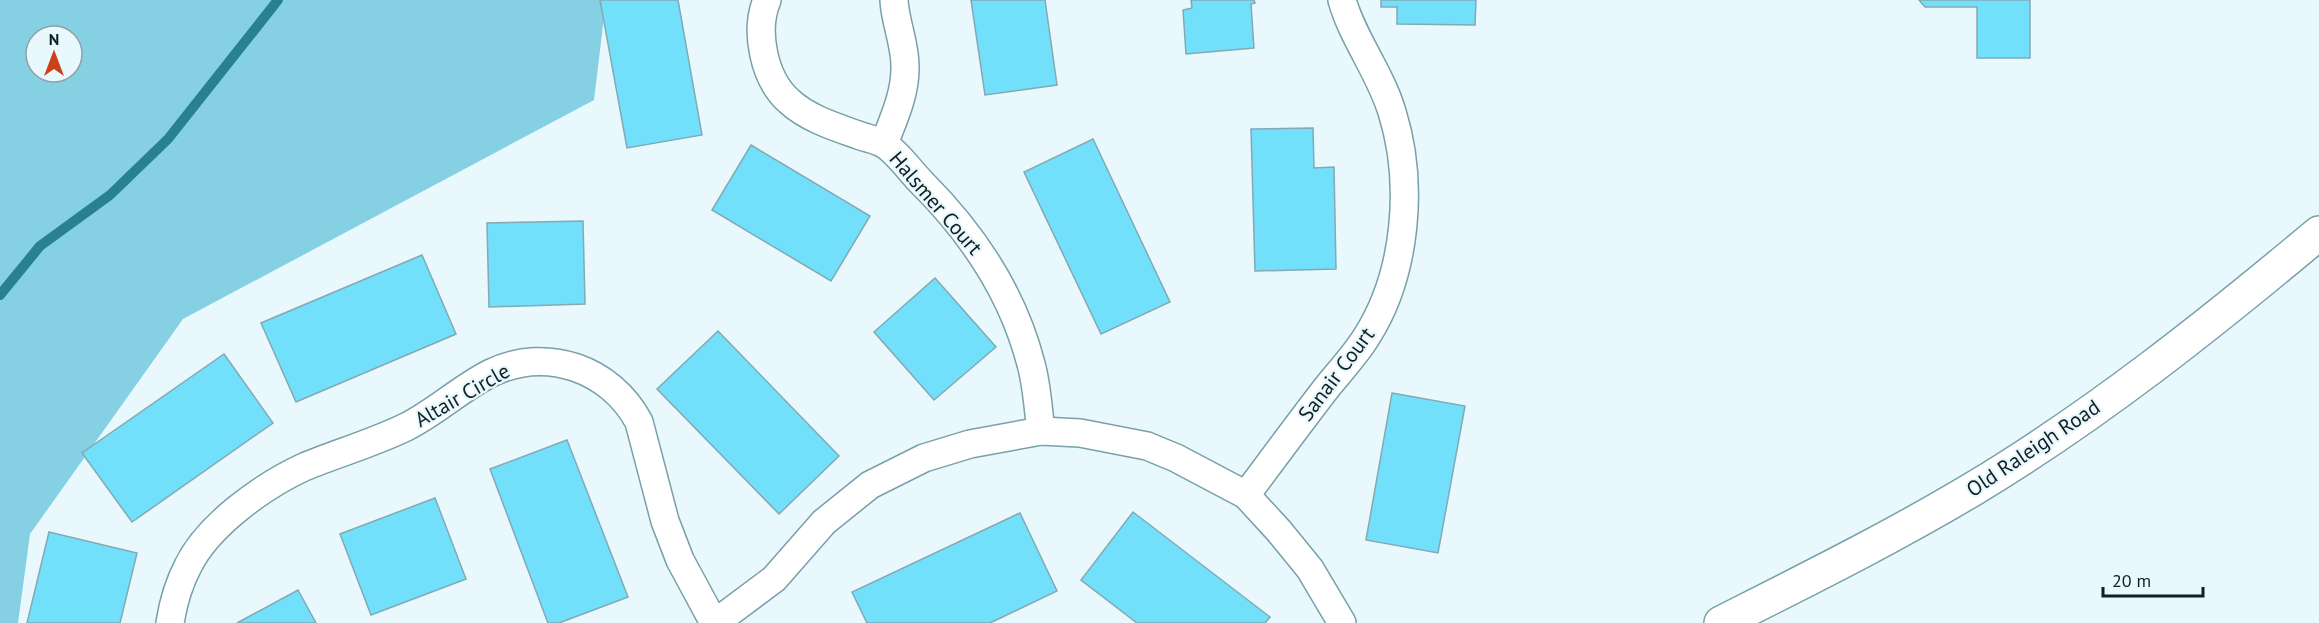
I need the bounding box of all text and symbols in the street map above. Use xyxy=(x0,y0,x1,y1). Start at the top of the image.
north arrow xyxy=(24,24,84,84)
text: N xyxy=(49,29,59,49)
street label: Halsmer Court xyxy=(884,146,988,260)
street label: Sanair Court xyxy=(1292,322,1380,426)
street label: Altair Circle xyxy=(410,357,514,433)
street label: Old Raleigh Road xyxy=(1961,393,2105,503)
scale bar xyxy=(2103,560,2204,598)
text: 20 m xyxy=(2112,569,2151,592)

